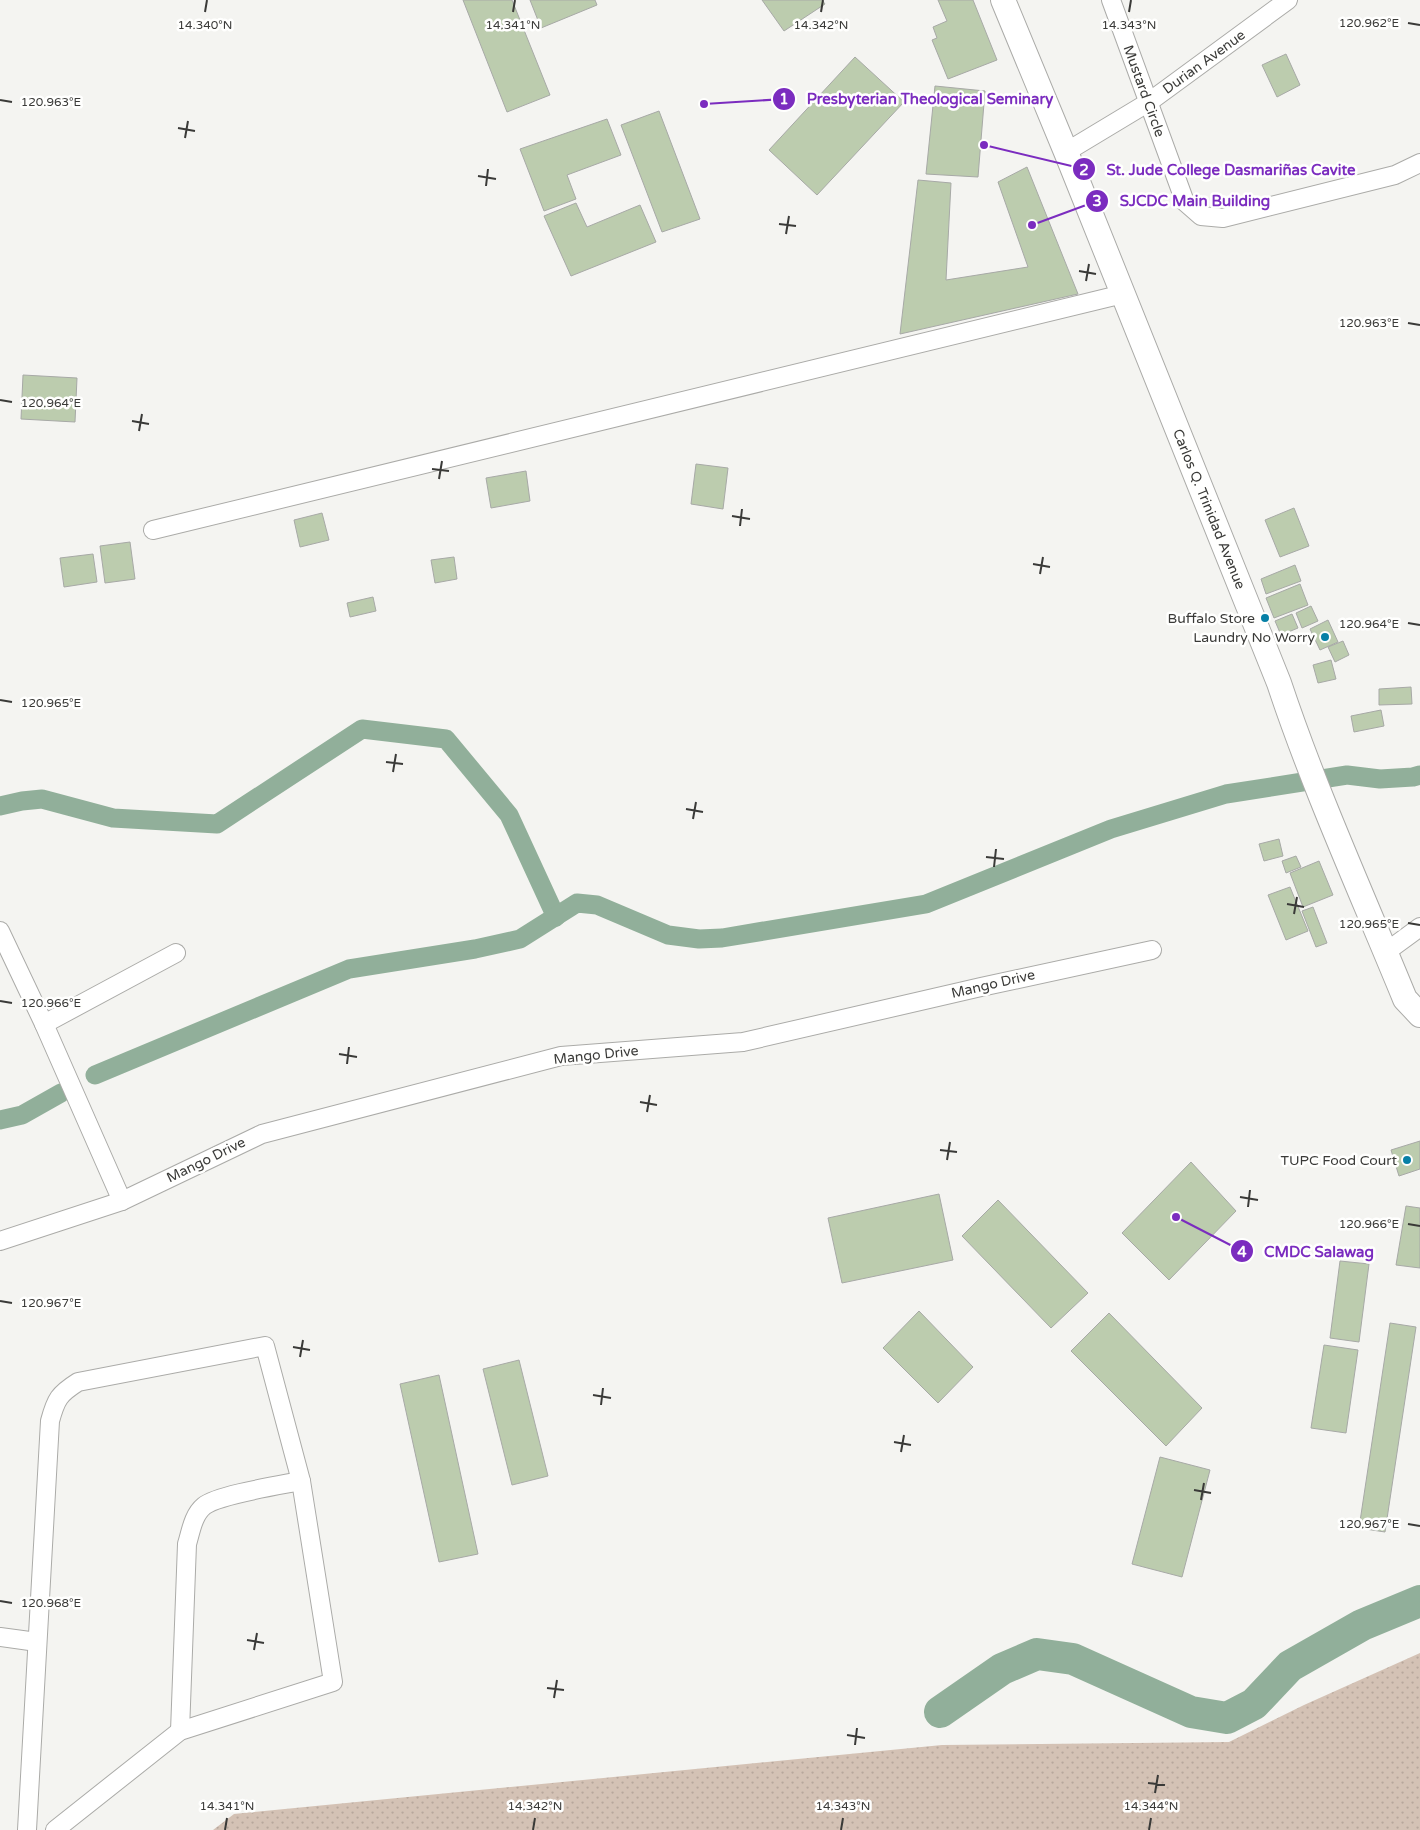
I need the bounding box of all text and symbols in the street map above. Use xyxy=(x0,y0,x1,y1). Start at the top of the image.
text: 120.962°E xyxy=(1339,16,1400,30)
text: 14.340°N xyxy=(178,18,232,32)
text: 14.341°N xyxy=(486,18,540,32)
text: 14.342°N xyxy=(794,18,848,32)
text: 14.343°N xyxy=(1102,18,1156,32)
street label: Durian Avenue xyxy=(1159,26,1249,98)
street label: Mustard Circle xyxy=(1119,43,1169,139)
callout: Presbyterian Theological Seminary xyxy=(772,84,1063,114)
text: 1 xyxy=(779,90,789,108)
text: Presbyterian Theological Seminary xyxy=(807,90,1053,109)
text: 120.963°E xyxy=(21,95,82,109)
callout: St. Jude College Dasmariñas Cavite xyxy=(1072,154,1366,184)
text: 2 xyxy=(1079,161,1089,179)
text: St. Jude College Dasmariñas Cavite xyxy=(1106,161,1356,180)
callout: SJCDC Main Building xyxy=(1085,186,1280,216)
text: 3 xyxy=(1092,192,1102,210)
text: SJCDC Main Building xyxy=(1120,192,1270,211)
text: 120.963°E xyxy=(1339,316,1400,330)
text: 120.964°E xyxy=(21,396,82,410)
street label: Carlos Q. Trinidad Avenue xyxy=(1169,426,1249,592)
place label: Buffalo Store xyxy=(1168,610,1255,627)
marker: Buffalo Store xyxy=(1259,612,1271,624)
text: 120.964°E xyxy=(1339,617,1400,631)
place label: Laundry No Worry xyxy=(1193,629,1315,646)
marker: Laundry No Worry xyxy=(1319,631,1331,643)
text: 120.965°E xyxy=(21,696,81,710)
text: 120.965°E xyxy=(1339,917,1399,931)
street label: Mango Drive xyxy=(949,966,1037,1002)
text: 120.966°E xyxy=(21,996,82,1010)
street label: Mango Drive xyxy=(553,1042,639,1068)
street label: Mango Drive xyxy=(164,1134,248,1186)
place label: TUPC Food Court xyxy=(1280,1152,1398,1169)
marker: TUPC Food Court xyxy=(1401,1154,1413,1166)
text: 120.966°E xyxy=(1339,1217,1400,1231)
callout: CMDC Salawag xyxy=(1229,1236,1384,1266)
text: 4 xyxy=(1237,1243,1247,1261)
text: CMDC Salawag xyxy=(1264,1243,1374,1262)
text: 120.967°E xyxy=(21,1296,82,1310)
text: 120.967°E xyxy=(1339,1517,1400,1531)
text: 120.968°E xyxy=(21,1596,82,1610)
text: 14.341°N xyxy=(200,1799,254,1813)
text: 14.342°N xyxy=(508,1799,562,1813)
text: 14.343°N xyxy=(816,1799,870,1813)
text: 14.344°N xyxy=(1124,1799,1178,1813)

